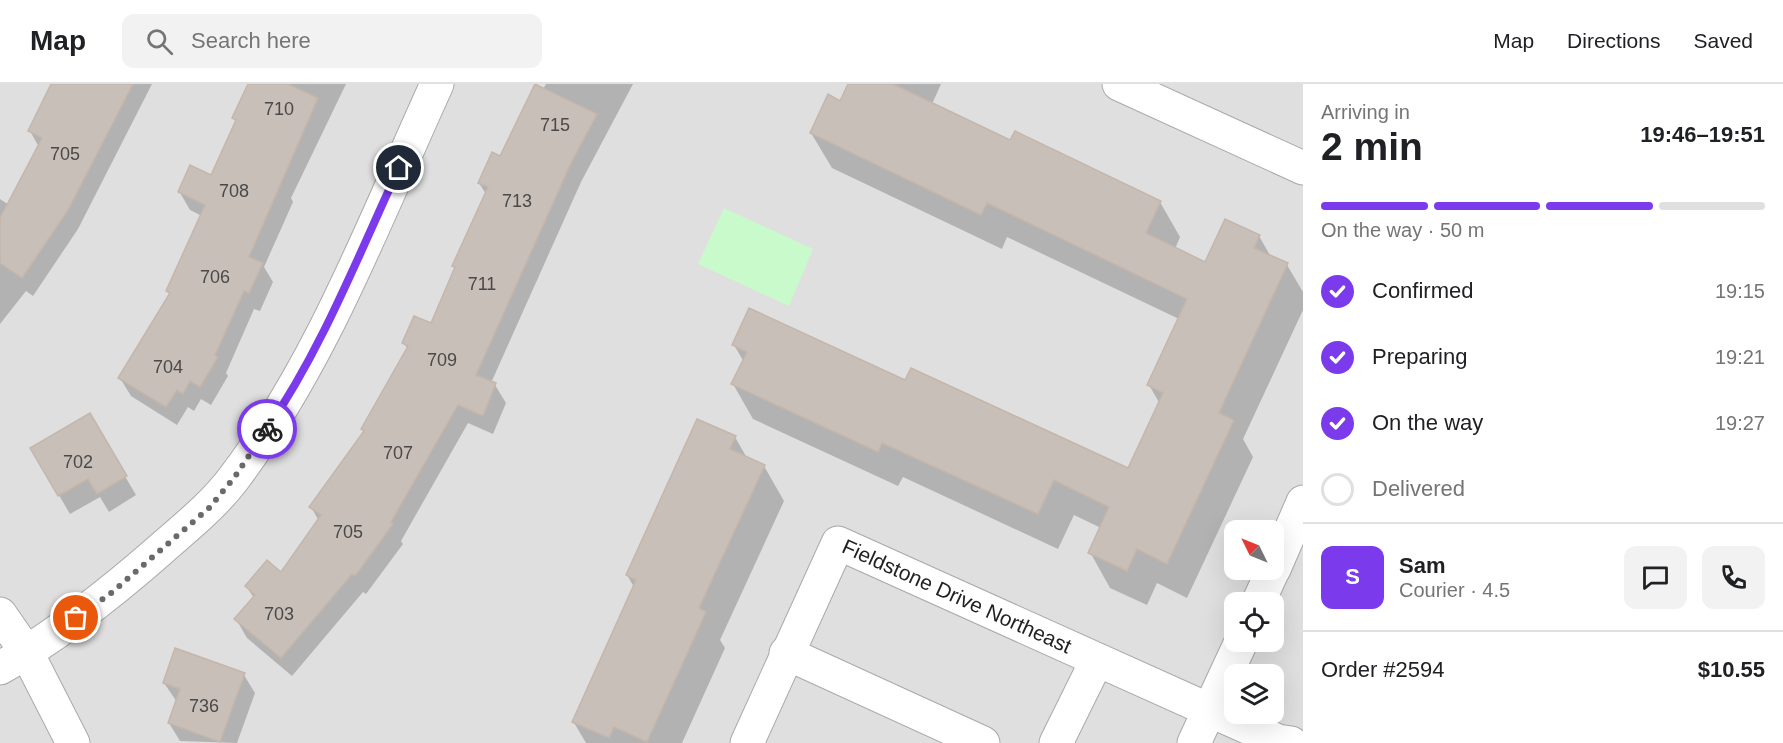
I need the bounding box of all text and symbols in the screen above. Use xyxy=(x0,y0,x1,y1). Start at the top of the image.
search box xyxy=(122,14,542,68)
text: Map xyxy=(30,25,86,56)
icon: search xyxy=(143,25,176,58)
text: Search here xyxy=(191,28,311,53)
text: Map xyxy=(1493,29,1534,52)
text: Directions xyxy=(1567,29,1660,52)
text: Saved xyxy=(1693,29,1753,52)
house number: 710 xyxy=(264,99,294,119)
text: Arriving in xyxy=(1321,101,1410,123)
house number: 715 xyxy=(540,115,570,135)
text: 19:46–19:51 xyxy=(1640,122,1765,147)
text: 2 min xyxy=(1321,125,1423,168)
pin xyxy=(373,142,424,193)
house number: 705 xyxy=(50,144,80,164)
icon: home xyxy=(382,151,415,184)
house number: 708 xyxy=(219,181,249,201)
house number: 713 xyxy=(502,191,532,211)
text: On the way · 50 m xyxy=(1321,219,1484,241)
house number: 706 xyxy=(200,267,230,287)
house number: 711 xyxy=(468,274,496,294)
icon: check xyxy=(1321,275,1354,308)
text: Confirmed xyxy=(1372,278,1473,303)
text: 19:15 xyxy=(1715,280,1765,302)
icon: check xyxy=(1321,341,1354,374)
text: Preparing xyxy=(1372,344,1467,369)
text: 19:21 xyxy=(1715,346,1765,368)
house number: 709 xyxy=(427,350,457,370)
house number: 704 xyxy=(153,357,183,377)
courier xyxy=(237,399,297,459)
icon: check xyxy=(1321,407,1354,440)
text: On the way xyxy=(1372,410,1483,435)
text: 19:27 xyxy=(1715,412,1765,434)
icon: bike xyxy=(251,413,284,446)
house number: 707 xyxy=(383,443,413,463)
house number: 702 xyxy=(63,452,93,472)
text: Delivered xyxy=(1372,476,1465,501)
north arrow xyxy=(1224,520,1284,580)
map controls xyxy=(1224,520,1284,724)
house number: 705 xyxy=(333,522,363,542)
street label: Fieldstone Drive Northeast xyxy=(839,534,1075,658)
button: chat xyxy=(1624,546,1687,609)
button: phone xyxy=(1702,546,1765,609)
text: Sam xyxy=(1399,553,1445,578)
text: S xyxy=(1345,564,1360,589)
text: Courier · 4.5 xyxy=(1399,579,1510,601)
pin xyxy=(50,592,101,643)
button: locate xyxy=(1224,592,1284,652)
icon: bag xyxy=(59,601,92,634)
house number: 703 xyxy=(264,604,294,624)
text: Order #2594 xyxy=(1321,657,1445,682)
text: $10.55 xyxy=(1698,657,1765,682)
button: layers xyxy=(1224,664,1284,724)
house number: 736 xyxy=(189,696,219,716)

